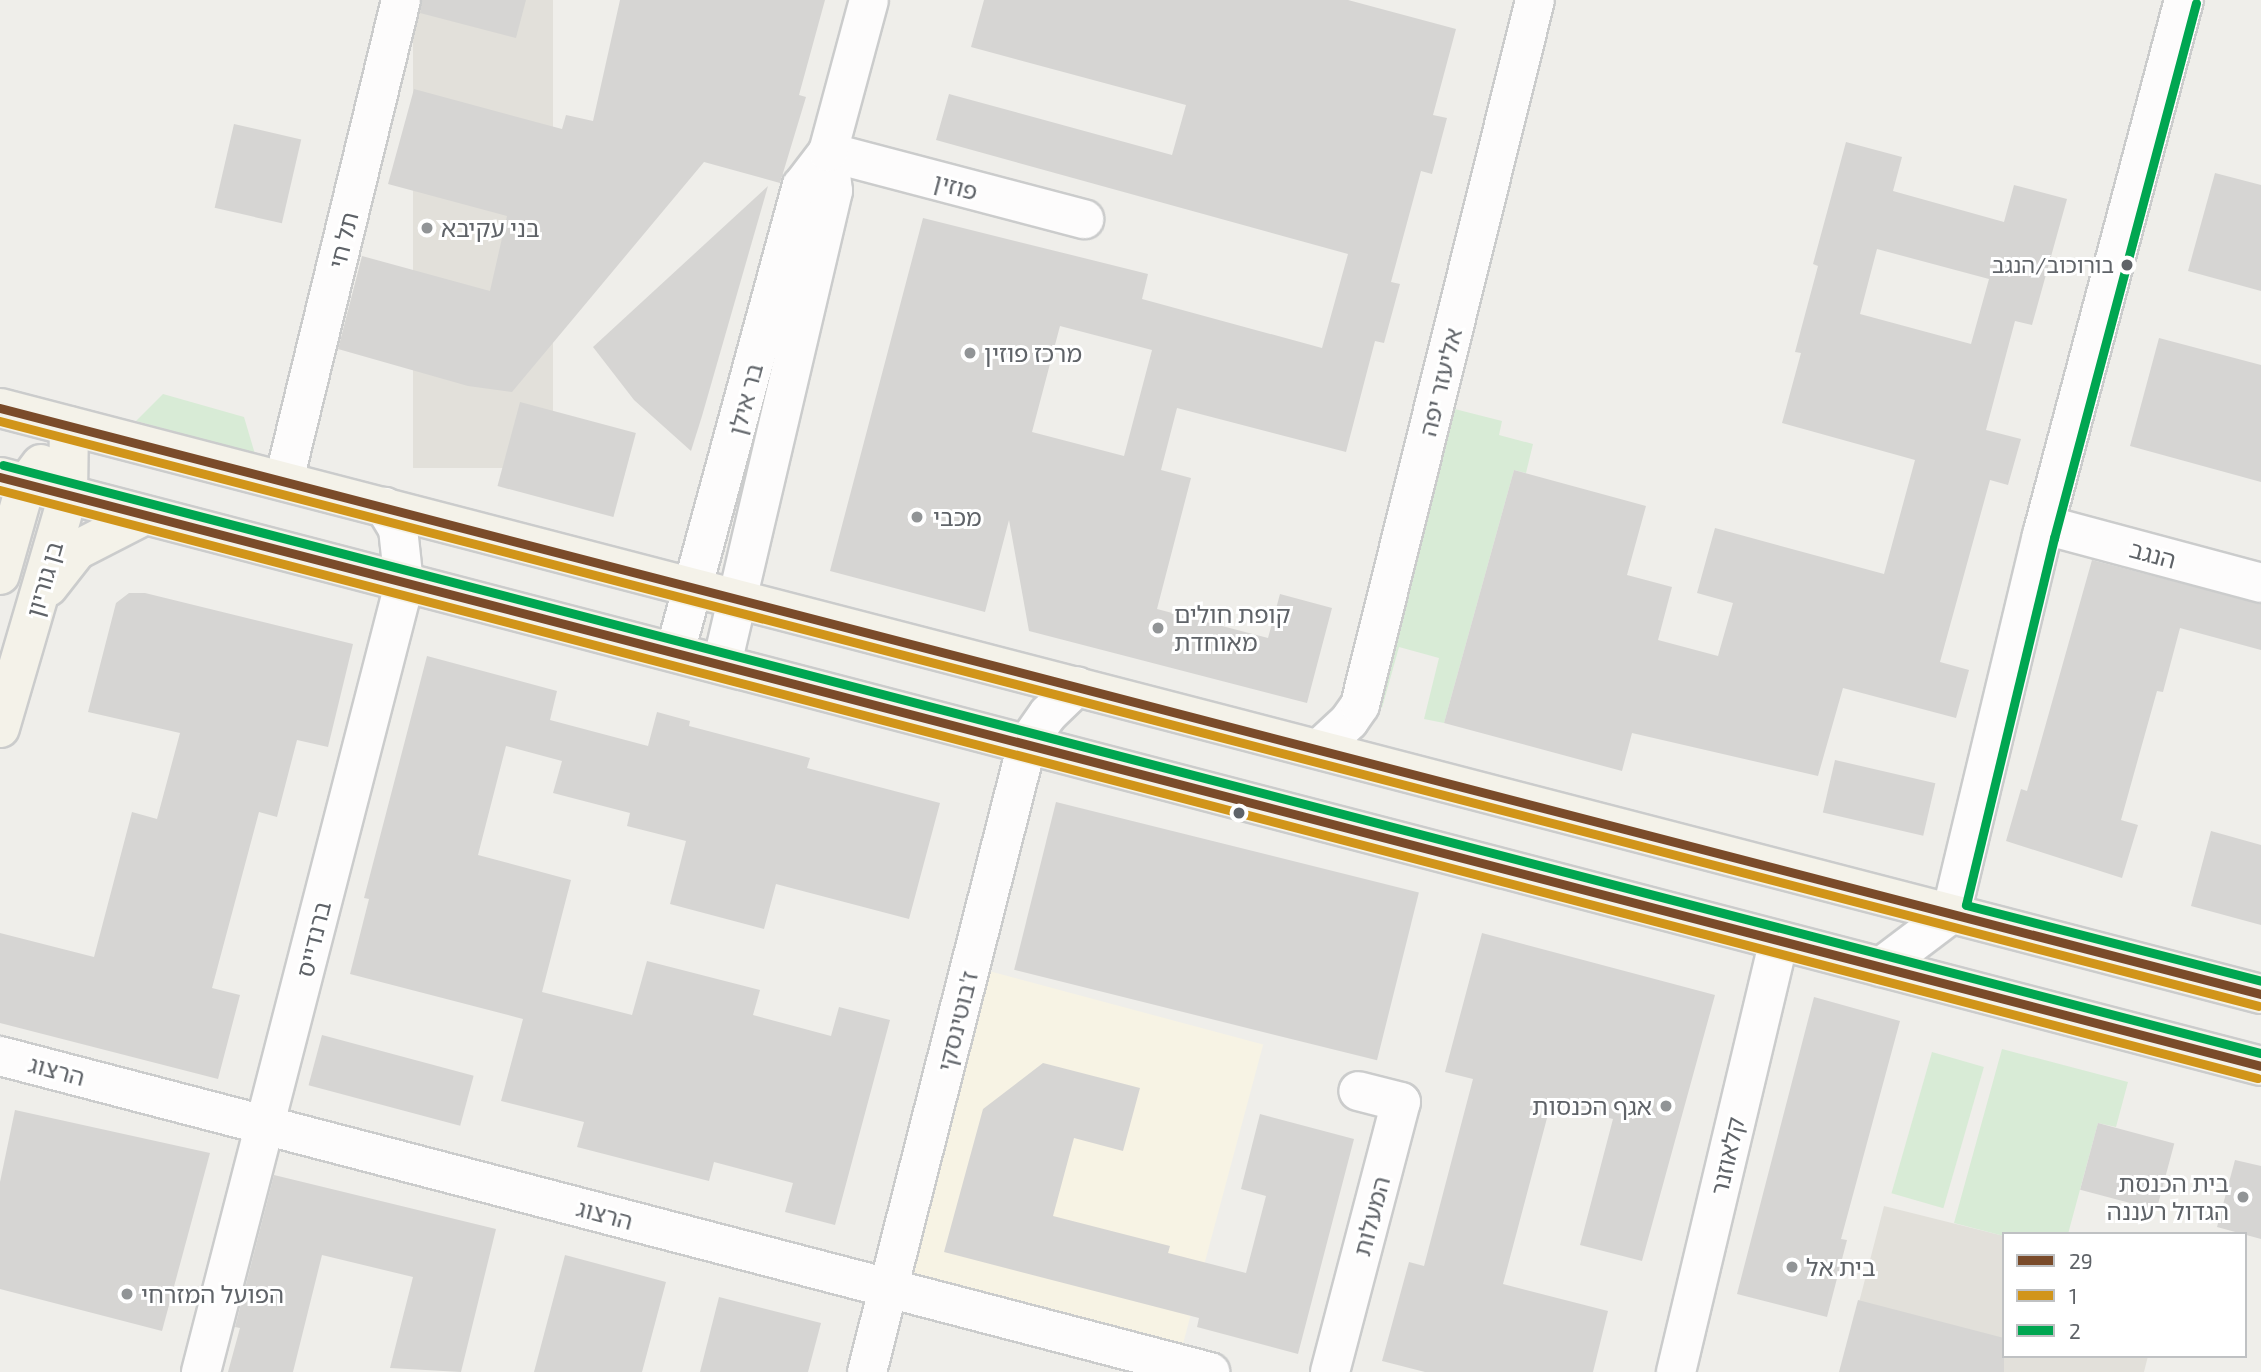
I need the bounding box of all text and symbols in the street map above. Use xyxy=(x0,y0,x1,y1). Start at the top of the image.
street label: פוזין xyxy=(931,166,981,206)
street label: תל חי xyxy=(322,209,364,271)
place label: בני עקיבא xyxy=(441,214,540,242)
marker: בני עקיבא xyxy=(419,220,435,236)
place label: בורוכוב/הנגב xyxy=(1992,252,2114,278)
marker: בורוכוב/הנגב xyxy=(2120,258,2134,272)
street label: אליעזר יפה xyxy=(1413,325,1467,439)
place label: מרכז פוזין xyxy=(984,339,1082,367)
marker: מרכז פוזין xyxy=(962,345,978,361)
street label: בר אילן xyxy=(722,360,768,438)
place label: מכבי xyxy=(933,503,982,531)
marker: מכבי xyxy=(907,507,927,527)
street label: הנגב xyxy=(2127,534,2179,574)
street label: בן גוריון xyxy=(19,538,69,620)
place label: קופת חולים מאוחדת xyxy=(1174,600,1290,656)
marker: קופת חולים מאוחדת xyxy=(1148,618,1168,638)
unlabelled marker xyxy=(1232,806,1246,820)
street label: ברנדייס xyxy=(290,898,336,980)
street label: ז'בוטינסקי xyxy=(931,968,983,1074)
street label: הרצוג xyxy=(26,1049,88,1091)
place label: אגף הכנסות xyxy=(1532,1092,1652,1120)
marker: אגף הכנסות xyxy=(1658,1098,1674,1114)
street label: קלאוזנר xyxy=(1704,1114,1750,1198)
place label: בית הכנסת הגדול רעננה xyxy=(2107,1169,2229,1225)
street label: המעלות xyxy=(1347,1173,1395,1259)
marker: בית הכנסת הגדול רעננה xyxy=(2235,1189,2251,1205)
street label: הרצוג xyxy=(574,1193,636,1235)
legend xyxy=(2002,1232,2247,1358)
text: 29 xyxy=(2069,1248,2093,1273)
place label: בית אל xyxy=(1806,1253,1876,1281)
marker: בית אל xyxy=(1784,1259,1800,1275)
place label: הפועל המזרחי xyxy=(141,1280,284,1308)
text: 1 xyxy=(2069,1283,2077,1308)
marker: הפועל המזרחי xyxy=(119,1286,135,1302)
text: 2 xyxy=(2069,1318,2081,1343)

